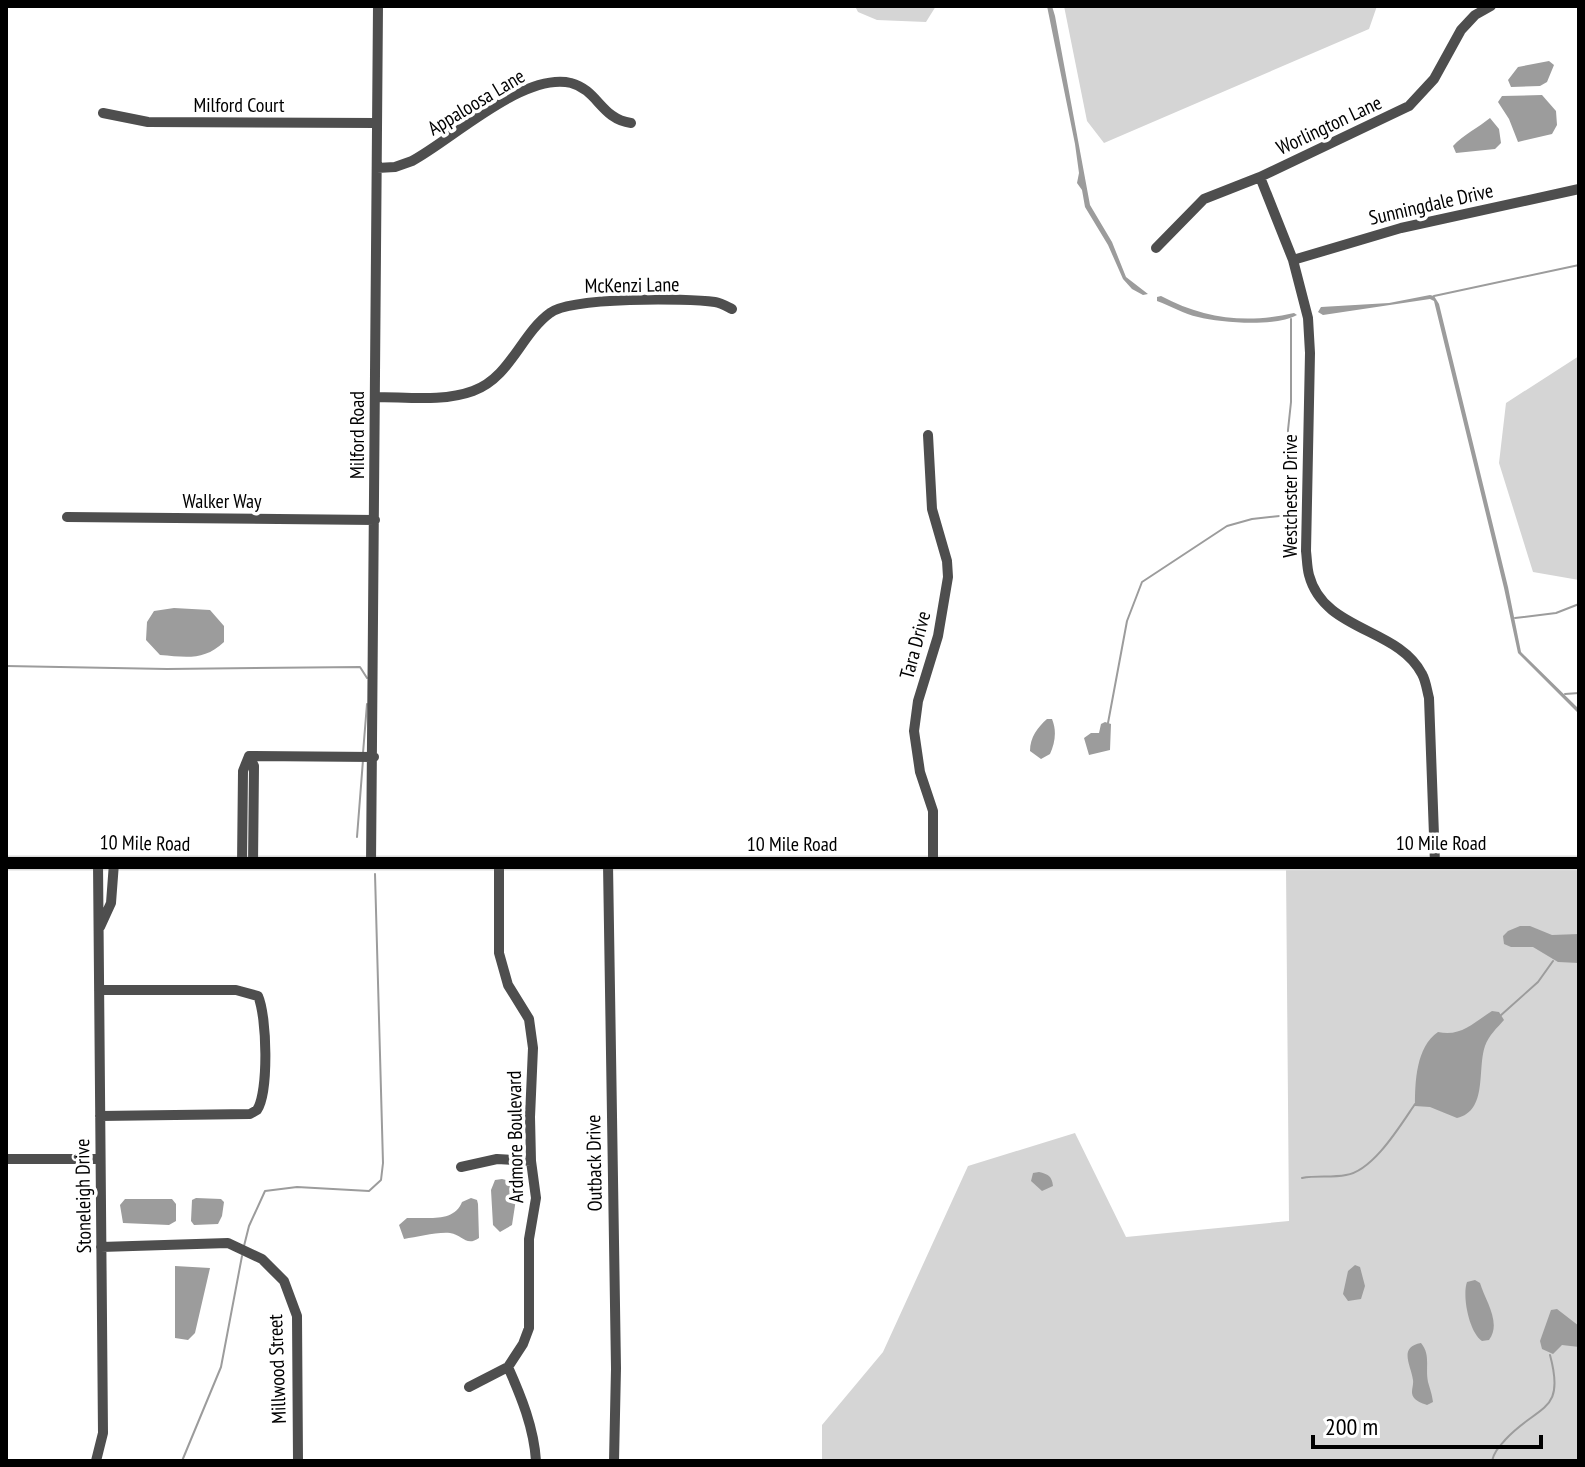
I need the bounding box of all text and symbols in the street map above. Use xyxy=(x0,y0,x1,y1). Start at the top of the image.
street label: Appaloosa Lane xyxy=(423,63,529,141)
street label: Worlington Lane xyxy=(1272,89,1386,161)
street label: Milford Court xyxy=(193,92,285,118)
street label: Sunningdale Drive xyxy=(1366,177,1496,231)
street label: McKenzi Lane xyxy=(584,271,680,299)
street label: Milford Road xyxy=(344,391,370,479)
street label: Westchester Drive xyxy=(1277,434,1303,558)
street label: Walker Way xyxy=(183,488,262,514)
street label: Tara Drive xyxy=(893,608,937,682)
street label: 10 Mile Road xyxy=(99,829,191,857)
street label: 10 Mile Road xyxy=(1396,830,1486,856)
street label: 10 Mile Road xyxy=(747,831,837,857)
street label: Ardmore Boulevard xyxy=(501,1071,529,1203)
street label: Outback Drive xyxy=(580,1114,608,1212)
street label: Stoneleigh Drive xyxy=(69,1138,97,1254)
street label: Millwood Street xyxy=(262,1313,292,1424)
scale bar xyxy=(1313,1399,1541,1449)
text: 200 m xyxy=(1325,1411,1378,1442)

